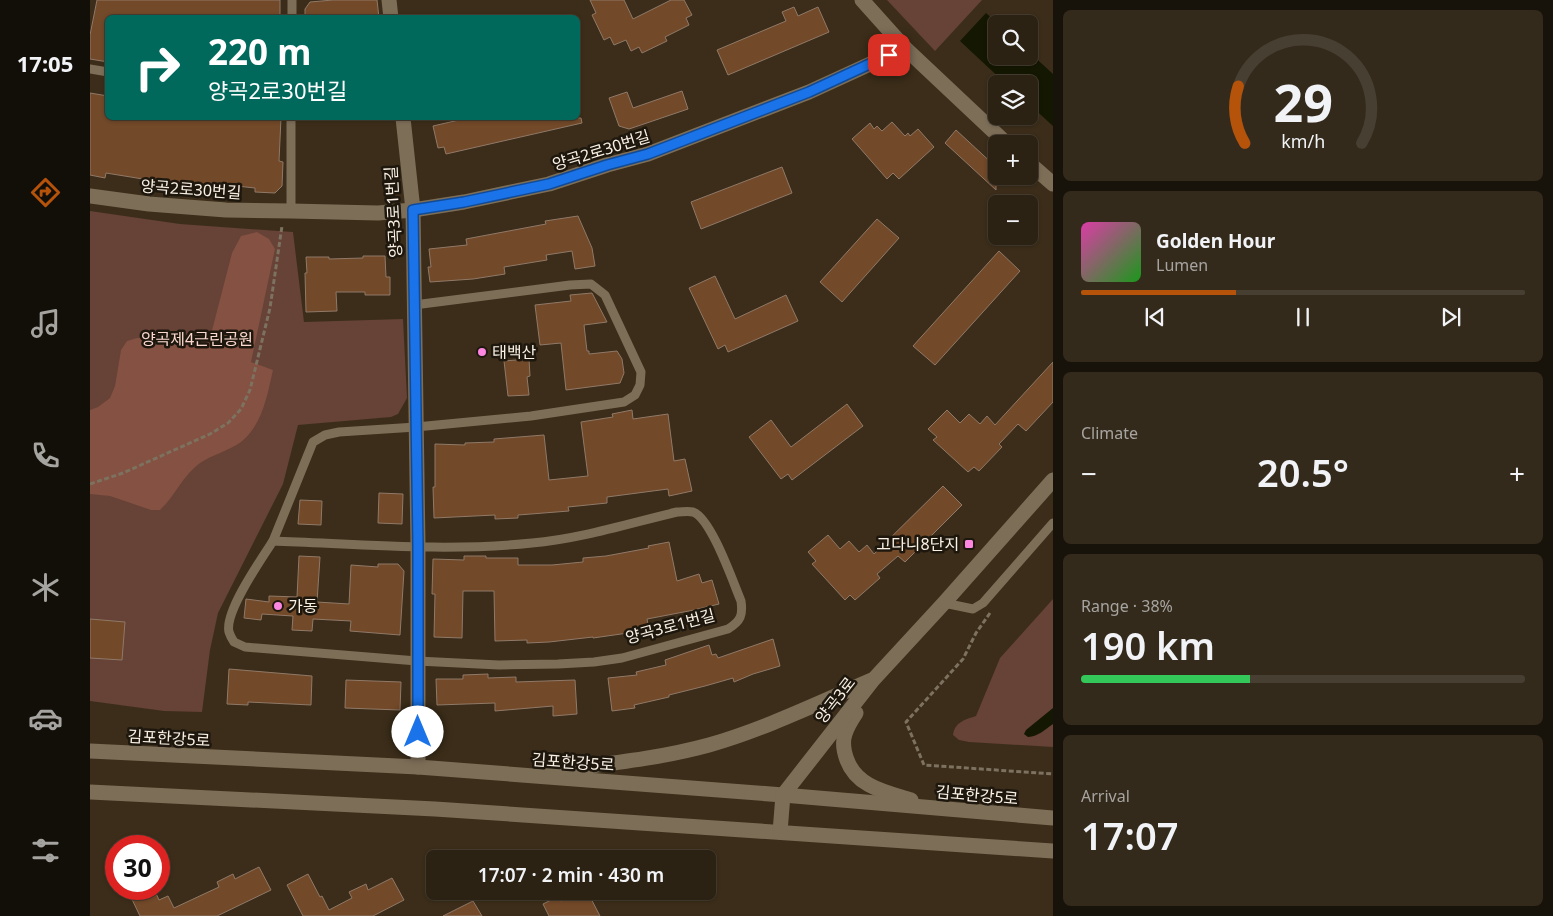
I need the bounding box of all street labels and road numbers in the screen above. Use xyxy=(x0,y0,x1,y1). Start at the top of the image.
street label: 양곡2로30번길 xyxy=(549,125,653,175)
street label: 양곡3로1번길 xyxy=(380,166,406,258)
street label: 양곡2로30번길 xyxy=(140,175,242,203)
street label: 양곡3로1번길 xyxy=(623,603,717,649)
street label: 양곡3로 xyxy=(810,672,860,728)
street label: 김포한강5로 xyxy=(127,725,211,751)
street label: 김포한강5로 xyxy=(531,748,615,776)
street label: 김포한강5로 xyxy=(935,780,1019,810)

